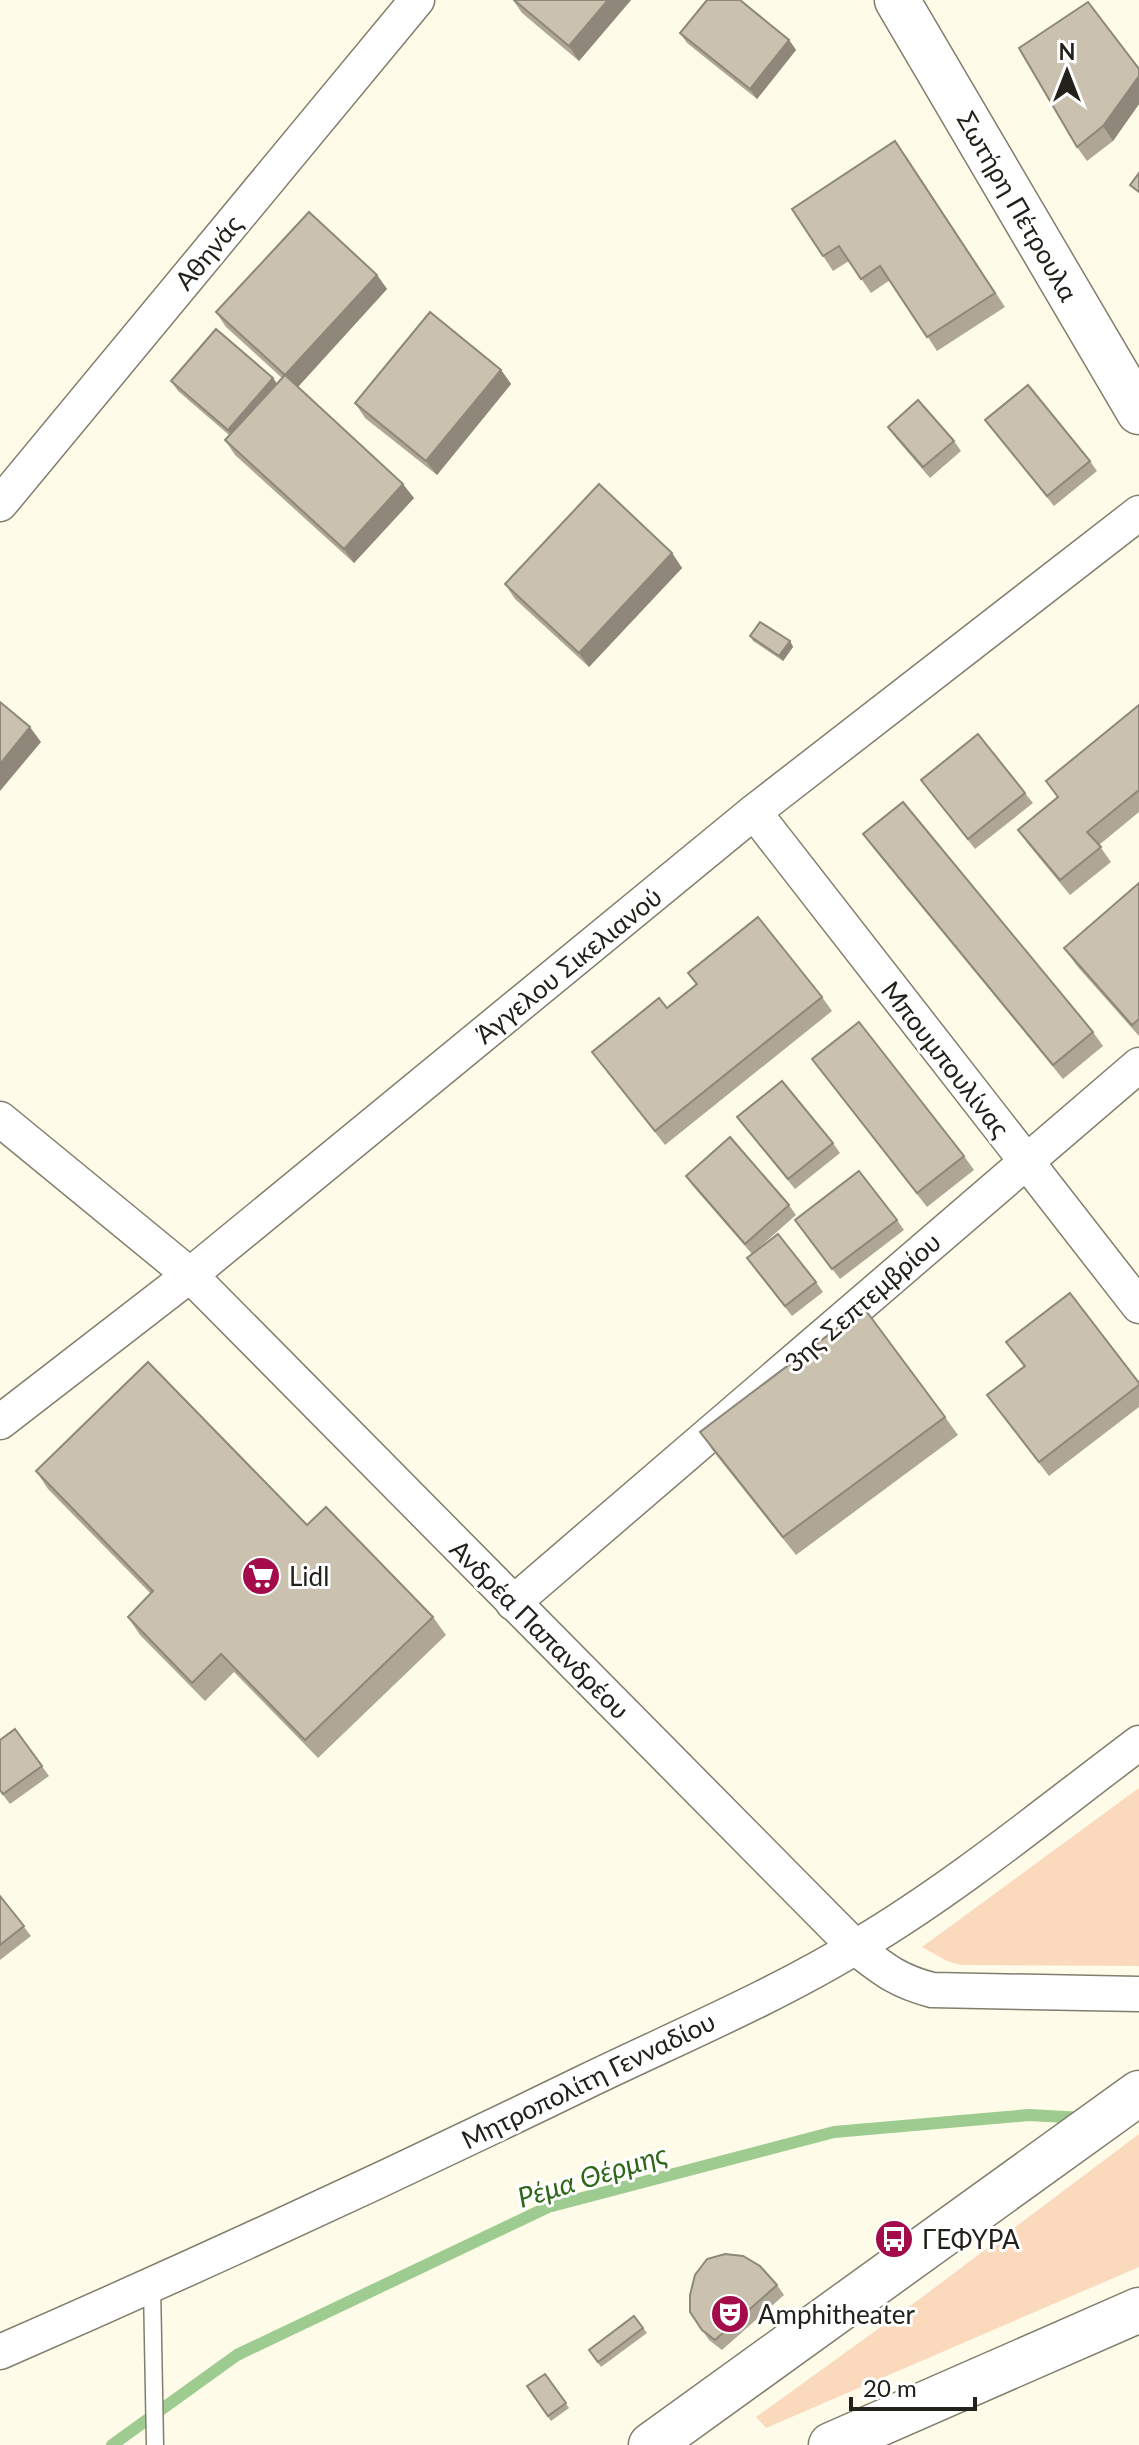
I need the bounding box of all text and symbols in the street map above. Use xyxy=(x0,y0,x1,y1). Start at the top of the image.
north arrow xyxy=(1027,32,1107,112)
text: N xyxy=(1059,38,1075,65)
street label: Σωτήρη Πέτρουλα xyxy=(951,105,1086,307)
street label: Αθηνάς xyxy=(167,208,249,296)
street label: Άγγελου Σικελιανού xyxy=(468,880,668,1050)
street label: Μπουμπουλίνας xyxy=(875,975,1017,1143)
street label: 3ης Σεπτεμβρίου xyxy=(777,1225,947,1379)
street label: Ανδρέα Παπανδρέου xyxy=(444,1533,636,1725)
supermarket icon: Lidl xyxy=(240,1555,282,1597)
place label: Lidl xyxy=(289,1560,329,1592)
street label: Μητροπολίτη Γενναδίου xyxy=(456,2005,720,2155)
water label: Ρέμα Θέρμης xyxy=(513,2136,672,2214)
bus stop icon: ΓΕΦΥΡΑ xyxy=(873,2218,915,2260)
place label: ΓΕΦΥΡΑ xyxy=(922,2223,1020,2255)
theatre icon: Amphitheater xyxy=(709,2293,751,2335)
place label: Amphitheater xyxy=(758,2298,916,2330)
scale bar xyxy=(851,2361,975,2411)
text: 20 m xyxy=(863,2373,917,2402)

